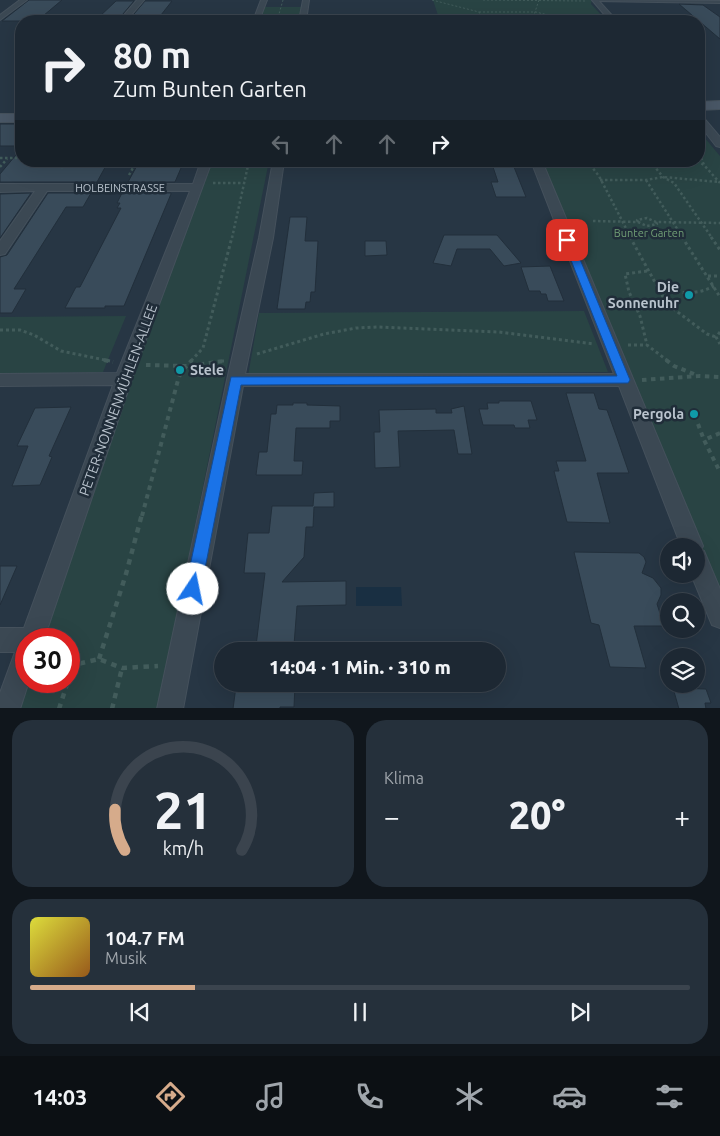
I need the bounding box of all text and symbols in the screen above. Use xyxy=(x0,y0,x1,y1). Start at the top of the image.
icon: right xyxy=(30,35,95,100)
text: 80 m xyxy=(113,35,191,75)
text: Zum Bunten Garten xyxy=(113,76,307,101)
icon: left xyxy=(267,130,295,158)
icon: ahead xyxy=(320,130,348,158)
icon: ahead xyxy=(373,130,401,158)
icon: right xyxy=(426,130,454,158)
street label: HOLBEINSTRASSE xyxy=(75,182,165,194)
pin xyxy=(546,219,588,261)
icon: arrive xyxy=(553,226,581,254)
park label: Bunter Garten xyxy=(614,227,684,239)
place label: Die Sonnenuhr xyxy=(608,279,679,311)
marker: Die Sonnenuhr xyxy=(683,289,695,301)
street label: PETER-NONNENMÜHLEN-ALLEE xyxy=(75,301,160,498)
place label: Stele xyxy=(190,362,224,378)
marker: Stele xyxy=(174,364,186,376)
place label: Pergola xyxy=(633,406,684,422)
marker: Pergola xyxy=(688,408,700,420)
map controls xyxy=(660,538,705,693)
button: sound xyxy=(660,538,705,583)
position arrow xyxy=(166,562,218,614)
button: search xyxy=(660,593,705,638)
speed limit sign: 30 xyxy=(15,628,80,693)
button: layers xyxy=(660,648,705,693)
text: 14:04 · 1 Min. · 310 m xyxy=(269,656,451,678)
text: Klima xyxy=(384,769,424,787)
text: 21 xyxy=(154,781,212,839)
text: 20° xyxy=(509,794,565,836)
text: − xyxy=(384,801,400,832)
text: + xyxy=(674,801,690,832)
text: km/h xyxy=(162,838,204,858)
text: 104.7 FM xyxy=(105,927,185,949)
text: Musik xyxy=(105,949,147,967)
icon: previous xyxy=(126,998,154,1026)
icon: pause xyxy=(346,998,374,1026)
icon: next xyxy=(566,998,594,1026)
icon: directions xyxy=(153,1079,188,1114)
icon: music xyxy=(253,1079,288,1114)
icon: phone xyxy=(352,1079,387,1114)
icon: climate xyxy=(452,1079,487,1114)
icon: car xyxy=(552,1079,587,1114)
icon: filters xyxy=(652,1079,687,1114)
text: 14:03 xyxy=(32,1084,88,1109)

